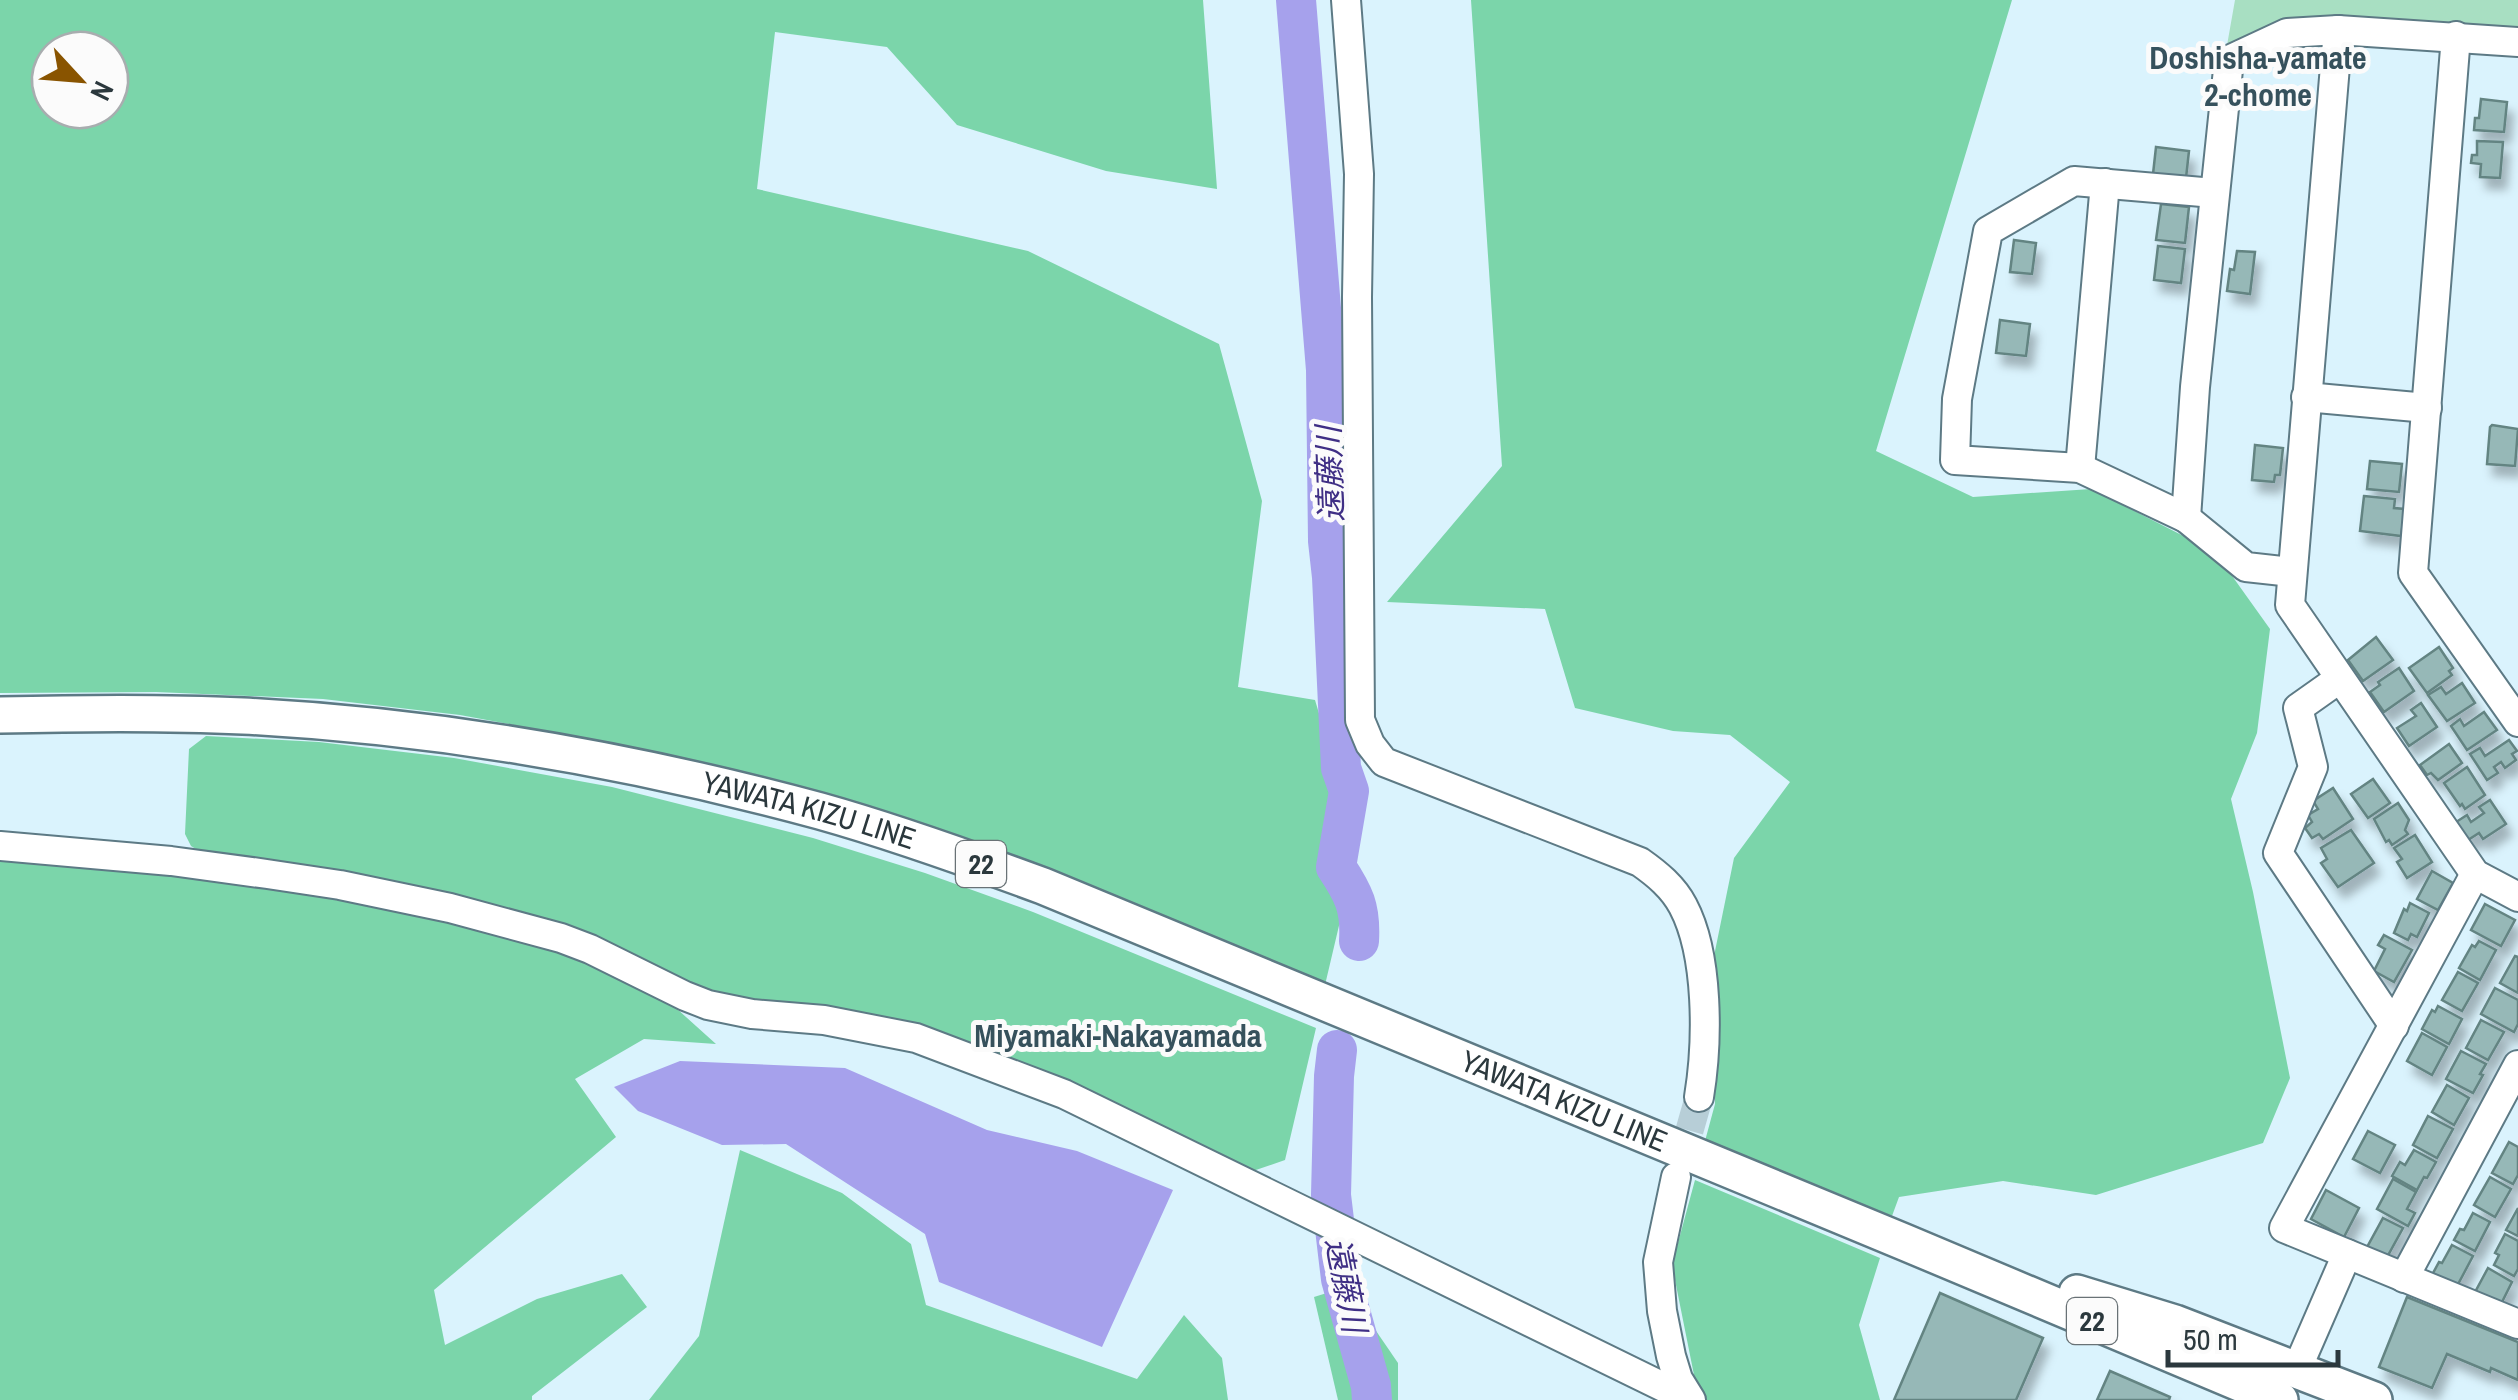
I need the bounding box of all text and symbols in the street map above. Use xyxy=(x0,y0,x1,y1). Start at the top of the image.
north arrow xyxy=(30,30,130,130)
district label: Doshisha-yamate 2-chome xyxy=(2149,36,2367,116)
text: N xyxy=(82,75,123,107)
water label: 遠藤川 xyxy=(1306,422,1353,523)
street label: YAWATA KIZU LINE xyxy=(698,761,921,858)
road number: 22 xyxy=(956,841,1006,887)
district label: Miyamaki-Nakayamada xyxy=(974,1014,1262,1057)
street label: YAWATA KIZU LINE xyxy=(1455,1040,1674,1161)
water label: 遠藤川 xyxy=(1316,1234,1377,1339)
road number: 22 xyxy=(2067,1298,2117,1344)
scale bar xyxy=(2168,1305,2338,1367)
text: 50 m xyxy=(2183,1319,2238,1359)

